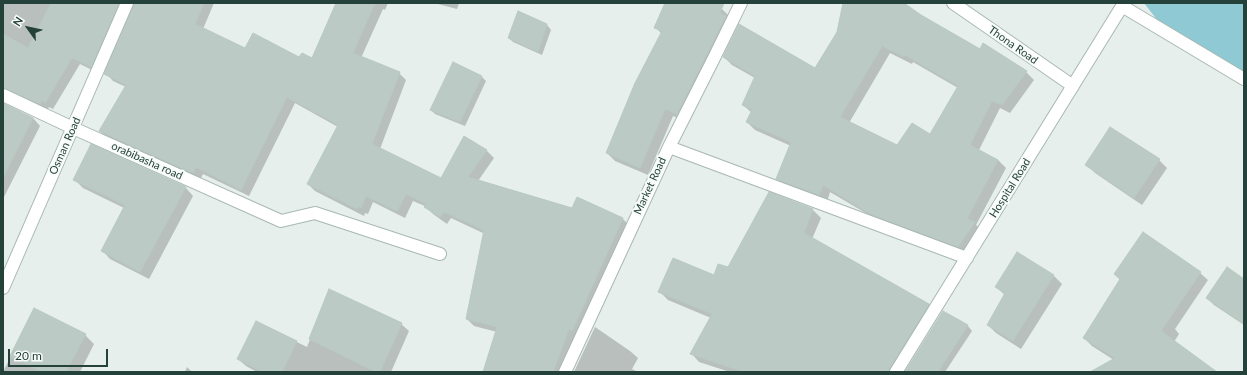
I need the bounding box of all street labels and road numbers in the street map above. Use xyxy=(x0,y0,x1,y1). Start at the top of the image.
street label: Thona Road xyxy=(986,23,1040,67)
street label: Osman Road xyxy=(46,115,84,177)
street label: orabibasha road xyxy=(109,139,185,183)
street label: Market Road xyxy=(631,155,669,217)
street label: Hospital Road xyxy=(987,156,1033,220)

